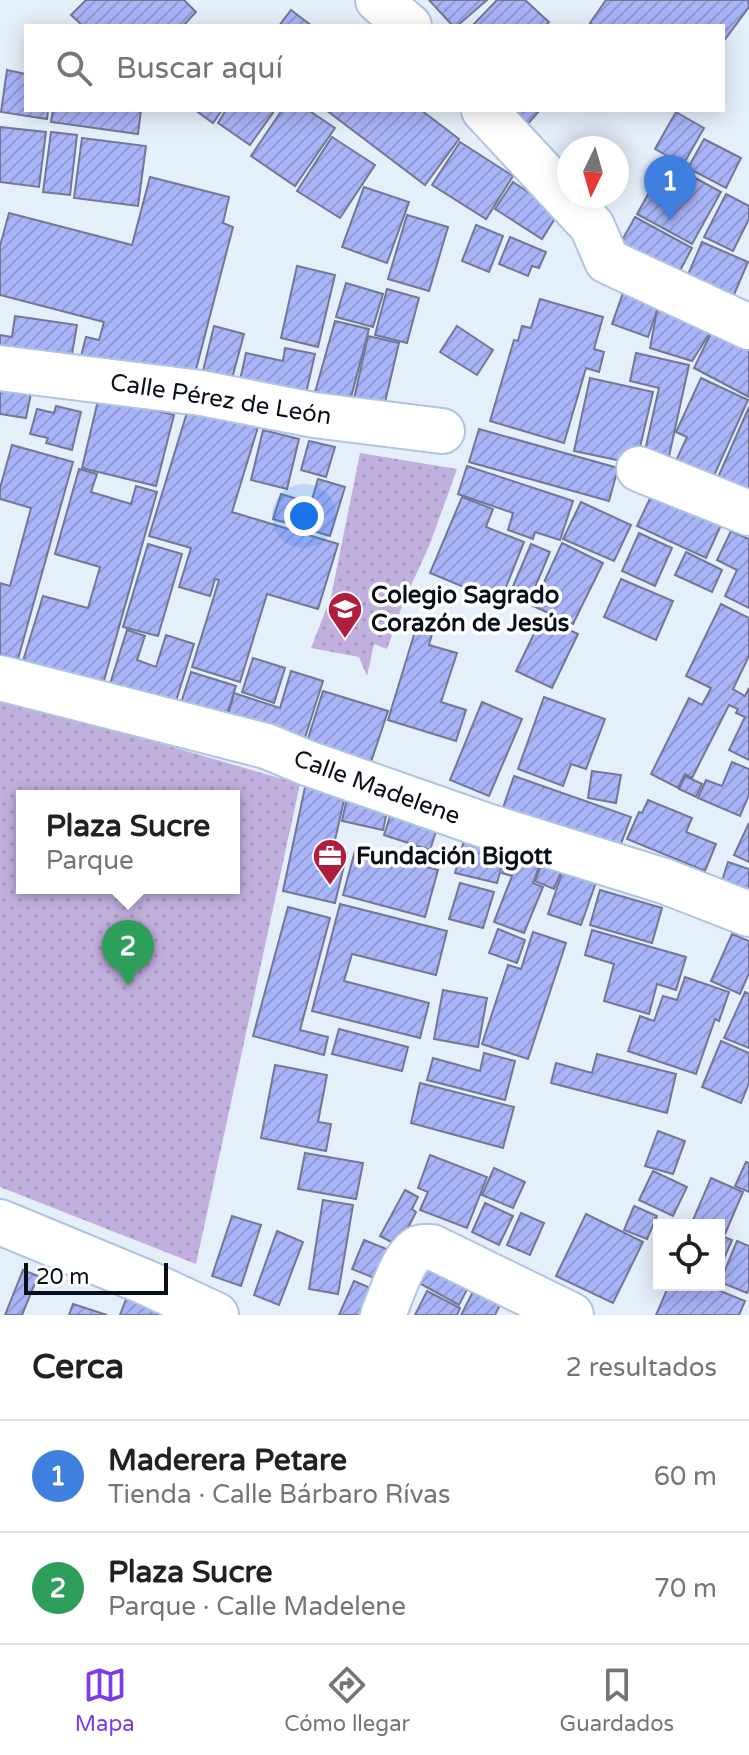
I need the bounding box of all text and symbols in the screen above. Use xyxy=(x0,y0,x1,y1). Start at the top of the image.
search box xyxy=(24,24,725,112)
icon: search xyxy=(52,46,96,90)
text: Buscar aquí xyxy=(116,50,283,87)
north arrow xyxy=(557,136,629,208)
pin: 1 xyxy=(644,155,696,221)
street label: Calle Pérez de León xyxy=(108,368,334,431)
your location xyxy=(284,496,324,536)
place label: Colegio Sagrado Corazón de Jesús xyxy=(371,581,569,638)
school or university icon: Colegio Sagrado Corazón de Jesús xyxy=(326,590,364,640)
street label: Calle Madelene xyxy=(290,744,464,831)
popup xyxy=(16,790,240,894)
text: Plaza Sucre xyxy=(46,808,210,845)
office icon: Fundación Bigott xyxy=(311,837,349,887)
place label: Fundación Bigott xyxy=(356,842,553,871)
text: Parque xyxy=(46,845,134,876)
pin: 2 xyxy=(102,920,154,986)
map controls xyxy=(653,1219,725,1291)
button: locate xyxy=(653,1219,725,1291)
scale bar xyxy=(24,1259,168,1295)
text: 20 m xyxy=(36,1264,90,1290)
text: Cerca xyxy=(32,1347,124,1388)
text: 2 resultados xyxy=(566,1352,717,1383)
text: Maderera Petare xyxy=(108,1442,347,1479)
text: 1 xyxy=(50,1461,66,1492)
text: 60 m xyxy=(654,1461,717,1492)
text: Tienda · Calle Bárbaro Rívas xyxy=(108,1479,450,1510)
text: Plaza Sucre xyxy=(108,1554,272,1591)
text: 2 xyxy=(50,1573,66,1604)
text: 70 m xyxy=(654,1573,717,1604)
text: Parque · Calle Madelene xyxy=(108,1591,406,1622)
tab: Mapa xyxy=(75,1663,135,1737)
tab: Cómo llegar xyxy=(284,1663,410,1737)
tab: Guardados xyxy=(560,1663,674,1737)

